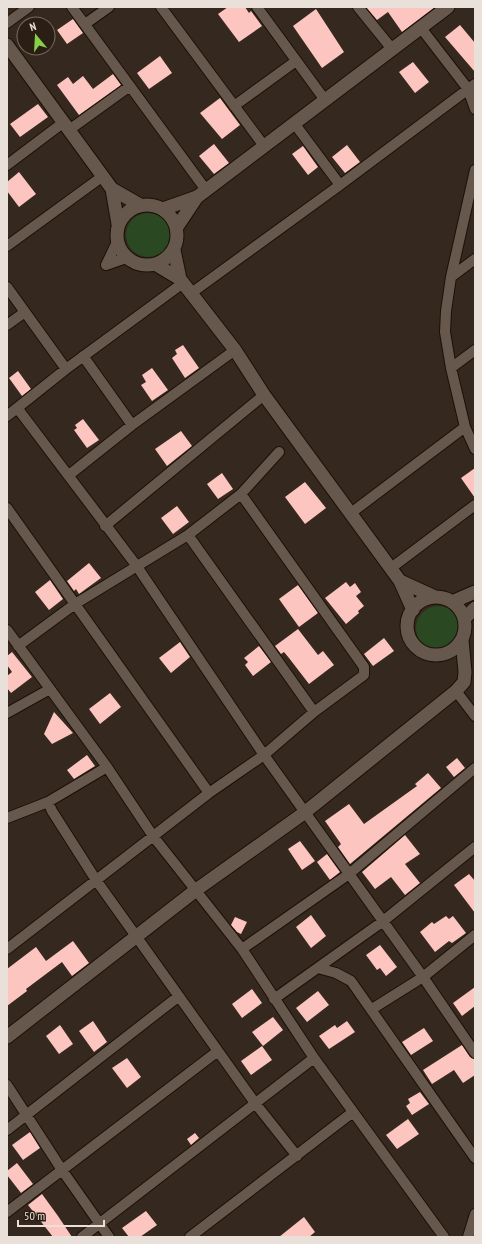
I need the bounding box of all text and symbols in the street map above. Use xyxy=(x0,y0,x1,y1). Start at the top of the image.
north arrow xyxy=(16,16,56,56)
text: N xyxy=(28,19,38,34)
scale bar xyxy=(18,1202,104,1228)
text: 50 m xyxy=(24,1208,45,1223)

